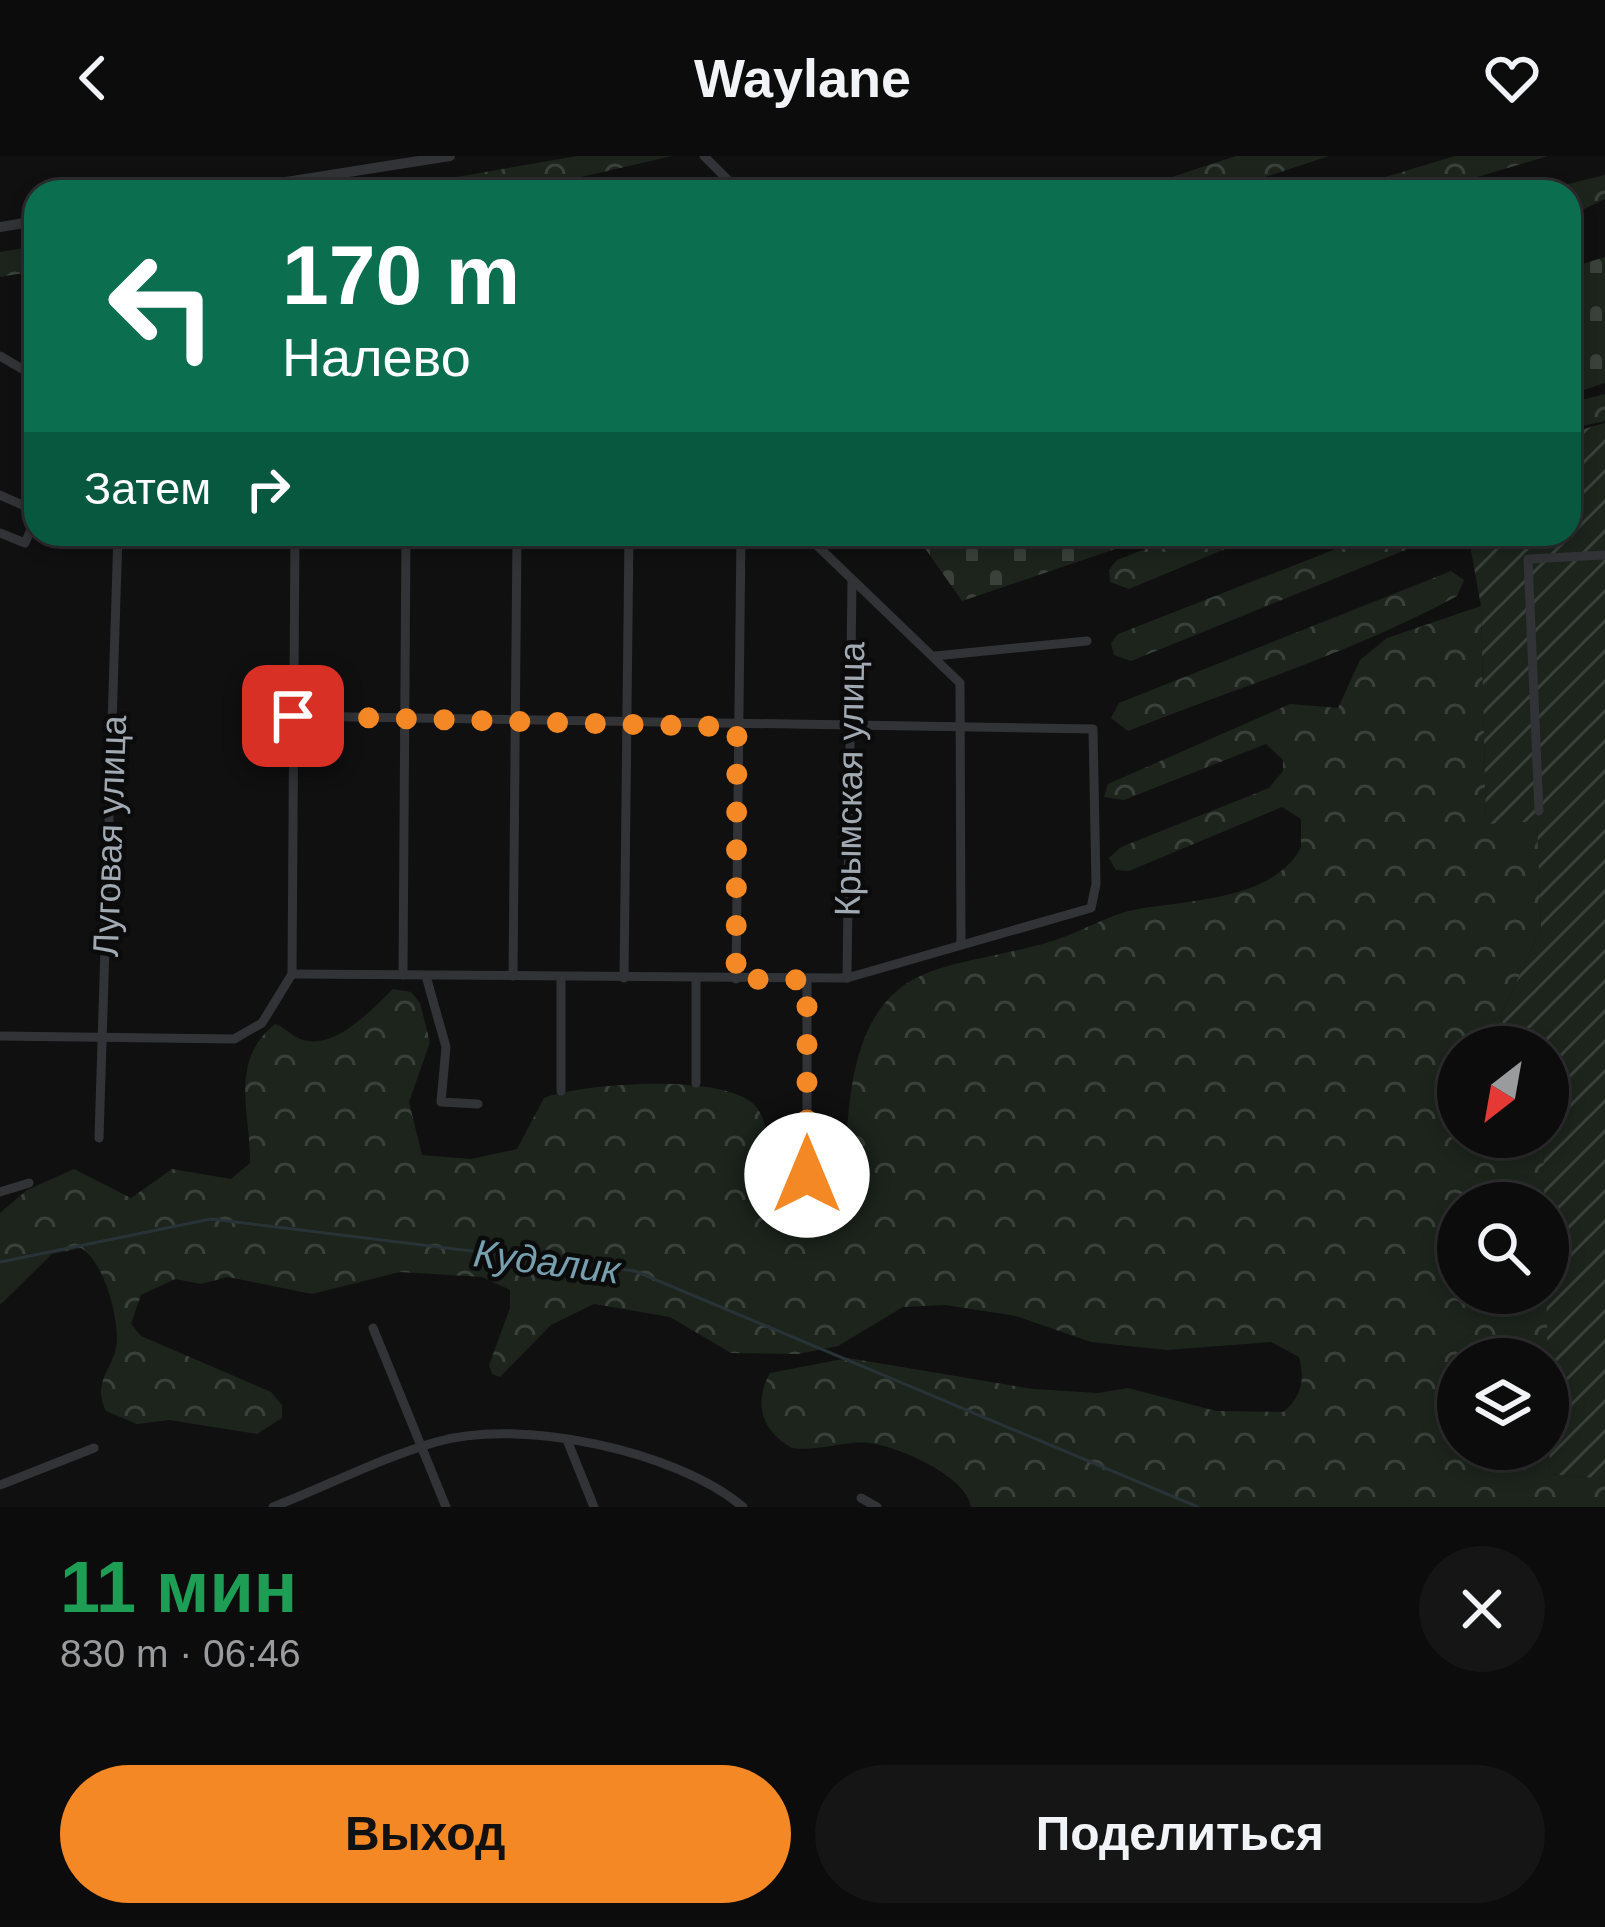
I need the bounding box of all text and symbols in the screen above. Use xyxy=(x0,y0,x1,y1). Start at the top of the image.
icon: back xyxy=(60,45,126,111)
icon: heart xyxy=(1479,45,1545,111)
text: Waylane xyxy=(694,48,911,108)
icon: left xyxy=(84,228,240,384)
text: 170 m xyxy=(282,228,520,322)
text: Налево xyxy=(282,327,471,387)
icon: right xyxy=(235,456,301,522)
text: Затем xyxy=(84,463,211,514)
street label: Крымская улица xyxy=(827,640,872,917)
pin xyxy=(242,665,344,767)
icon: arrive xyxy=(260,683,326,749)
street label: Луговая улица xyxy=(85,714,134,957)
north arrow xyxy=(1437,1026,1569,1158)
map controls xyxy=(1437,1026,1569,1470)
position arrow xyxy=(744,1112,870,1238)
button: search xyxy=(1437,1182,1569,1314)
water label: Кудалик xyxy=(471,1231,624,1292)
button: layers xyxy=(1437,1338,1569,1470)
button: close xyxy=(1419,1546,1545,1672)
text: 11 мин xyxy=(60,1547,297,1627)
text: 830 m · 06:46 xyxy=(60,1632,301,1675)
button: Выход xyxy=(60,1765,791,1903)
button: Поделиться xyxy=(815,1765,1545,1903)

